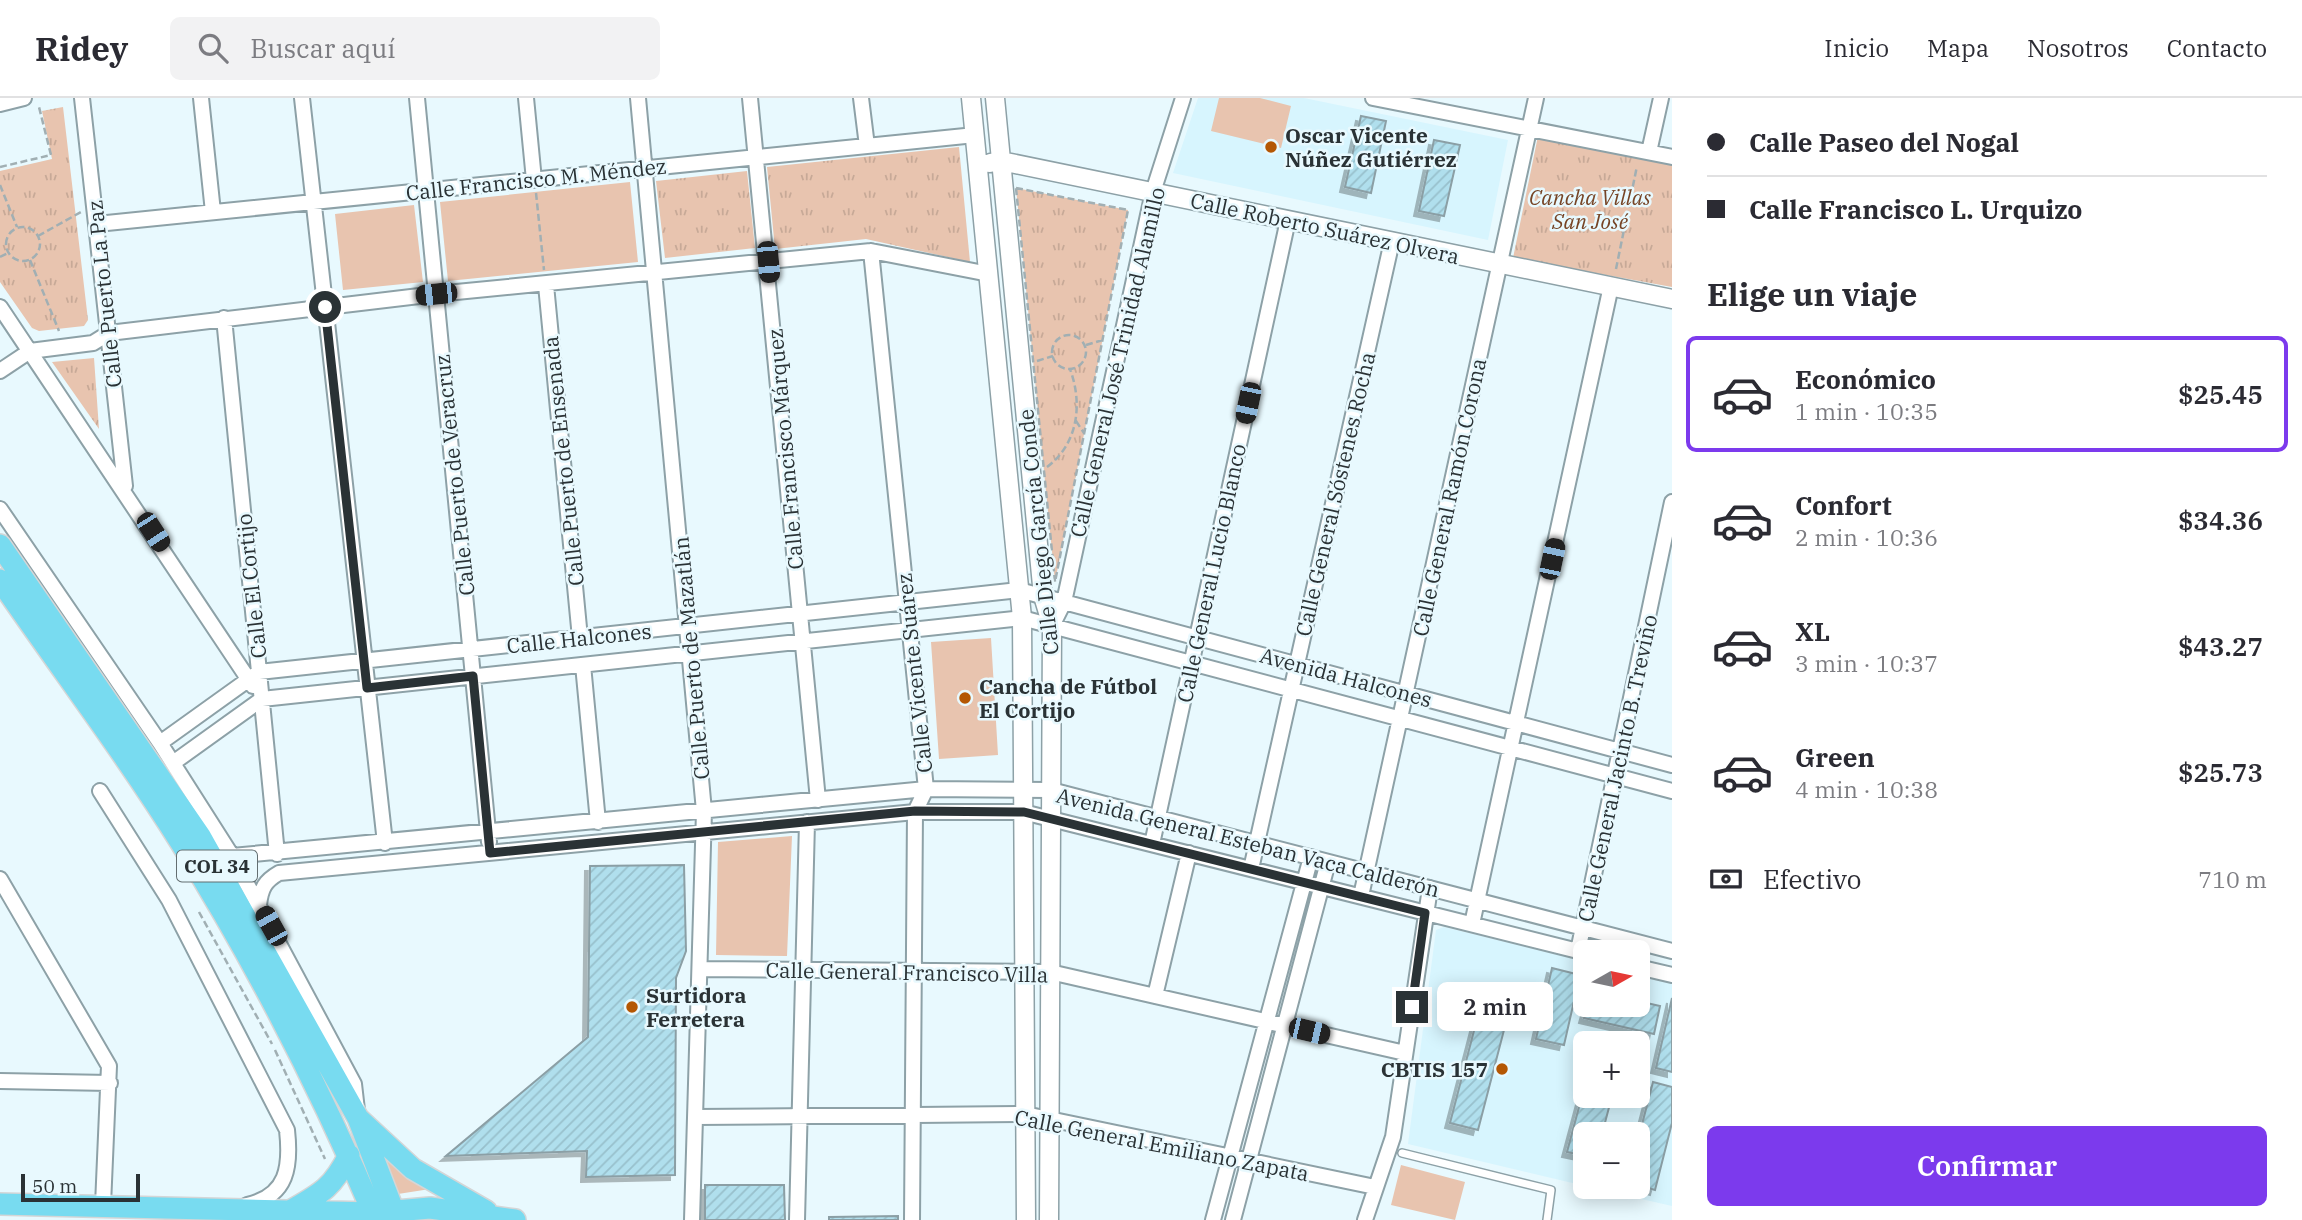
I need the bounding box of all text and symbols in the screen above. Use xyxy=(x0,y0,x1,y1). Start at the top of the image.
search box xyxy=(170,17,660,80)
text: Ridey xyxy=(35,27,128,70)
icon: search xyxy=(194,29,232,67)
text: Buscar aquí xyxy=(250,31,395,65)
text: Inicio xyxy=(1824,32,1889,64)
text: Mapa xyxy=(1927,32,1989,64)
text: Nosotros xyxy=(2027,32,2129,64)
text: Contacto xyxy=(2167,32,2267,64)
place label: Oscar Vicente Núñez Gutiérrez xyxy=(1285,121,1457,173)
text: Calle Paseo del Nogal xyxy=(1749,125,2019,159)
marker: Oscar Vicente Núñez Gutiérrez xyxy=(1263,139,1279,155)
street label: Calle Francisco M. Méndez xyxy=(404,151,668,207)
park label: Cancha Villas San José xyxy=(1529,183,1651,235)
street label: Calle General José Trinidad Alamillo xyxy=(1063,184,1171,540)
street label: Calle Roberto Suárez Olvera xyxy=(1188,186,1462,270)
text: Calle Francisco L. Urquizo xyxy=(1749,192,2082,226)
street label: Calle Puerto La Paz xyxy=(80,199,128,389)
car xyxy=(756,240,781,284)
text: Elige un viaje xyxy=(1707,273,1917,315)
car xyxy=(415,281,458,307)
route start xyxy=(309,291,341,323)
street label: Calle Francisco Márquez xyxy=(761,327,809,571)
street label: Calle Puerto de Ensenada xyxy=(536,335,590,587)
street label: Calle General Sóstenes Rocha xyxy=(1289,349,1381,639)
street label: Calle Puerto de Veracruz xyxy=(427,353,481,597)
street label: Calle General Ramón Corona xyxy=(1406,355,1492,639)
text: Económico xyxy=(1795,362,1936,396)
icon: car xyxy=(1711,363,1774,426)
text: $25.45 xyxy=(2178,377,2263,411)
car xyxy=(1234,380,1263,426)
text: 1 min · 10:35 xyxy=(1795,396,1938,426)
street label: Calle Diego García Conde xyxy=(1011,408,1065,656)
street label: Calle General Lucio Blanco xyxy=(1170,441,1252,705)
text: Confort xyxy=(1795,488,1892,522)
icon: car xyxy=(1711,489,1774,552)
text: $34.36 xyxy=(2178,503,2263,537)
car xyxy=(133,509,174,555)
street label: Calle El Cortijo xyxy=(229,512,273,660)
text: 2 min · 10:36 xyxy=(1795,522,1938,552)
street label: Calle Puerto de Mazatlán xyxy=(666,535,716,781)
car xyxy=(1538,536,1567,582)
street label: Calle Vicente Suárez xyxy=(890,572,938,774)
street label: Calle General Jacinto B. Treviño xyxy=(1571,612,1663,924)
text: XL xyxy=(1795,614,1830,648)
icon: car xyxy=(1711,615,1774,678)
street label: Calle Halcones xyxy=(505,616,653,660)
text: $43.27 xyxy=(2178,629,2263,663)
street label: Avenida Halcones xyxy=(1257,641,1435,713)
text: 3 min · 10:37 xyxy=(1795,648,1938,678)
place label: Cancha de Fútbol El Cortijo xyxy=(979,672,1157,724)
marker: Cancha de Fútbol El Cortijo xyxy=(957,690,973,706)
text: Green xyxy=(1795,740,1875,774)
icon: car xyxy=(1711,741,1774,804)
text: $25.73 xyxy=(2178,755,2263,789)
text: 4 min · 10:38 xyxy=(1795,774,1938,804)
street label: Avenida General Esteban Vaca Calderón xyxy=(1053,781,1443,903)
road number: COL 34 xyxy=(177,850,257,881)
icon: cash xyxy=(1707,860,1745,898)
text: Efectivo xyxy=(1763,862,1861,896)
text: 710 m xyxy=(2198,864,2267,894)
car xyxy=(252,903,291,949)
north arrow xyxy=(1573,940,1650,1017)
map controls xyxy=(1573,940,1650,1199)
street label: Calle General Francisco Villa xyxy=(765,956,1049,988)
place label: Surtidora Ferretera xyxy=(646,981,746,1033)
callout: 2 min xyxy=(1436,982,1552,1032)
route end xyxy=(1396,991,1428,1023)
text: 2 min xyxy=(1463,991,1527,1021)
marker: Surtidora Ferretera xyxy=(624,999,640,1015)
car xyxy=(1287,1016,1332,1046)
button: + xyxy=(1573,1031,1650,1108)
place label: CBTIS 157 xyxy=(1381,1055,1488,1083)
marker: CBTIS 157 xyxy=(1494,1061,1510,1077)
street label: Calle General Emiliano Zapata xyxy=(1012,1103,1312,1187)
button: − xyxy=(1573,1122,1650,1199)
button: Confirmar xyxy=(1707,1126,2267,1206)
scale bar xyxy=(21,1171,140,1203)
text: 50 m xyxy=(32,1174,77,1198)

